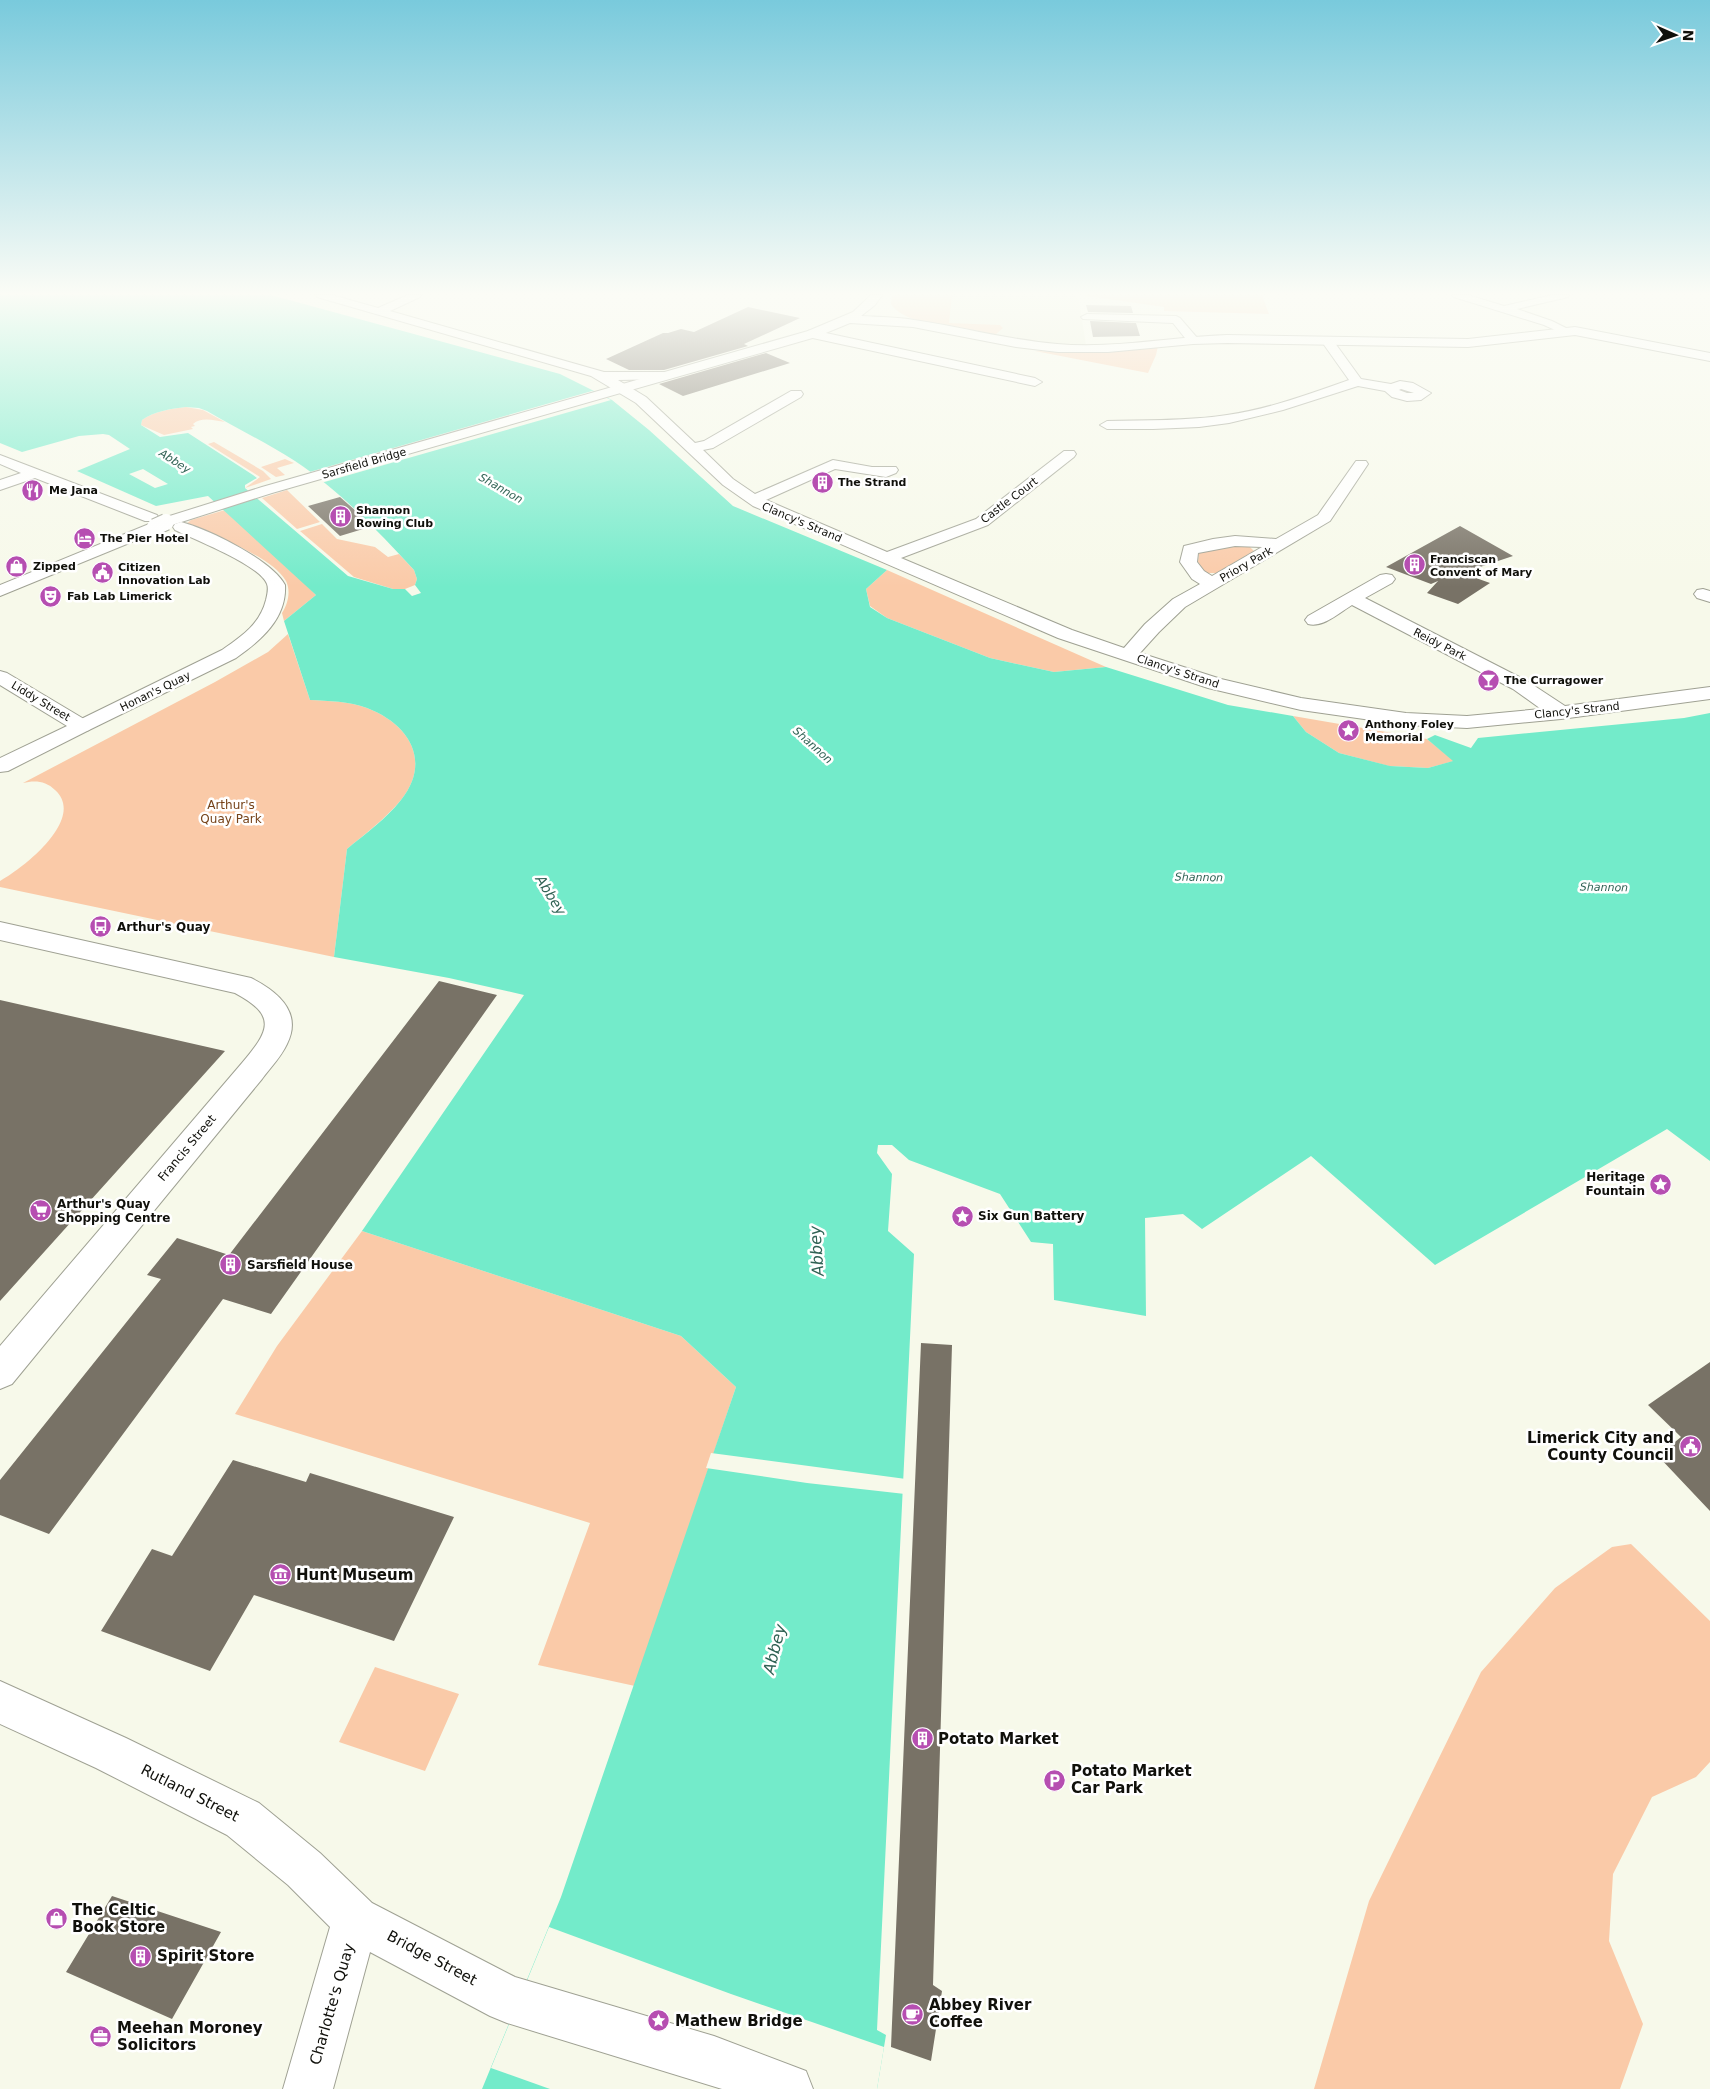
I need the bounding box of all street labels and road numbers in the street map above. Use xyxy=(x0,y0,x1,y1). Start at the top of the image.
street label: Sarsfield Bridge xyxy=(320,445,408,482)
street label: Castle Court xyxy=(978,474,1041,526)
street label: Clancy's Strand xyxy=(760,500,844,545)
street label: Priory Park xyxy=(1217,544,1276,585)
street label: Reidy Park xyxy=(1411,626,1469,664)
street label: Clancy's Strand xyxy=(1135,652,1221,691)
street label: Honan's Quay xyxy=(118,669,193,714)
street label: Liddy Street xyxy=(9,679,73,724)
street label: Clancy's Strand xyxy=(1534,700,1620,721)
street label: Francis Street xyxy=(155,1112,219,1184)
street label: Rutland Street xyxy=(138,1760,242,1826)
street label: Bridge Street xyxy=(384,1927,480,1989)
street label: Charlotte's Quay xyxy=(306,1941,358,2067)

